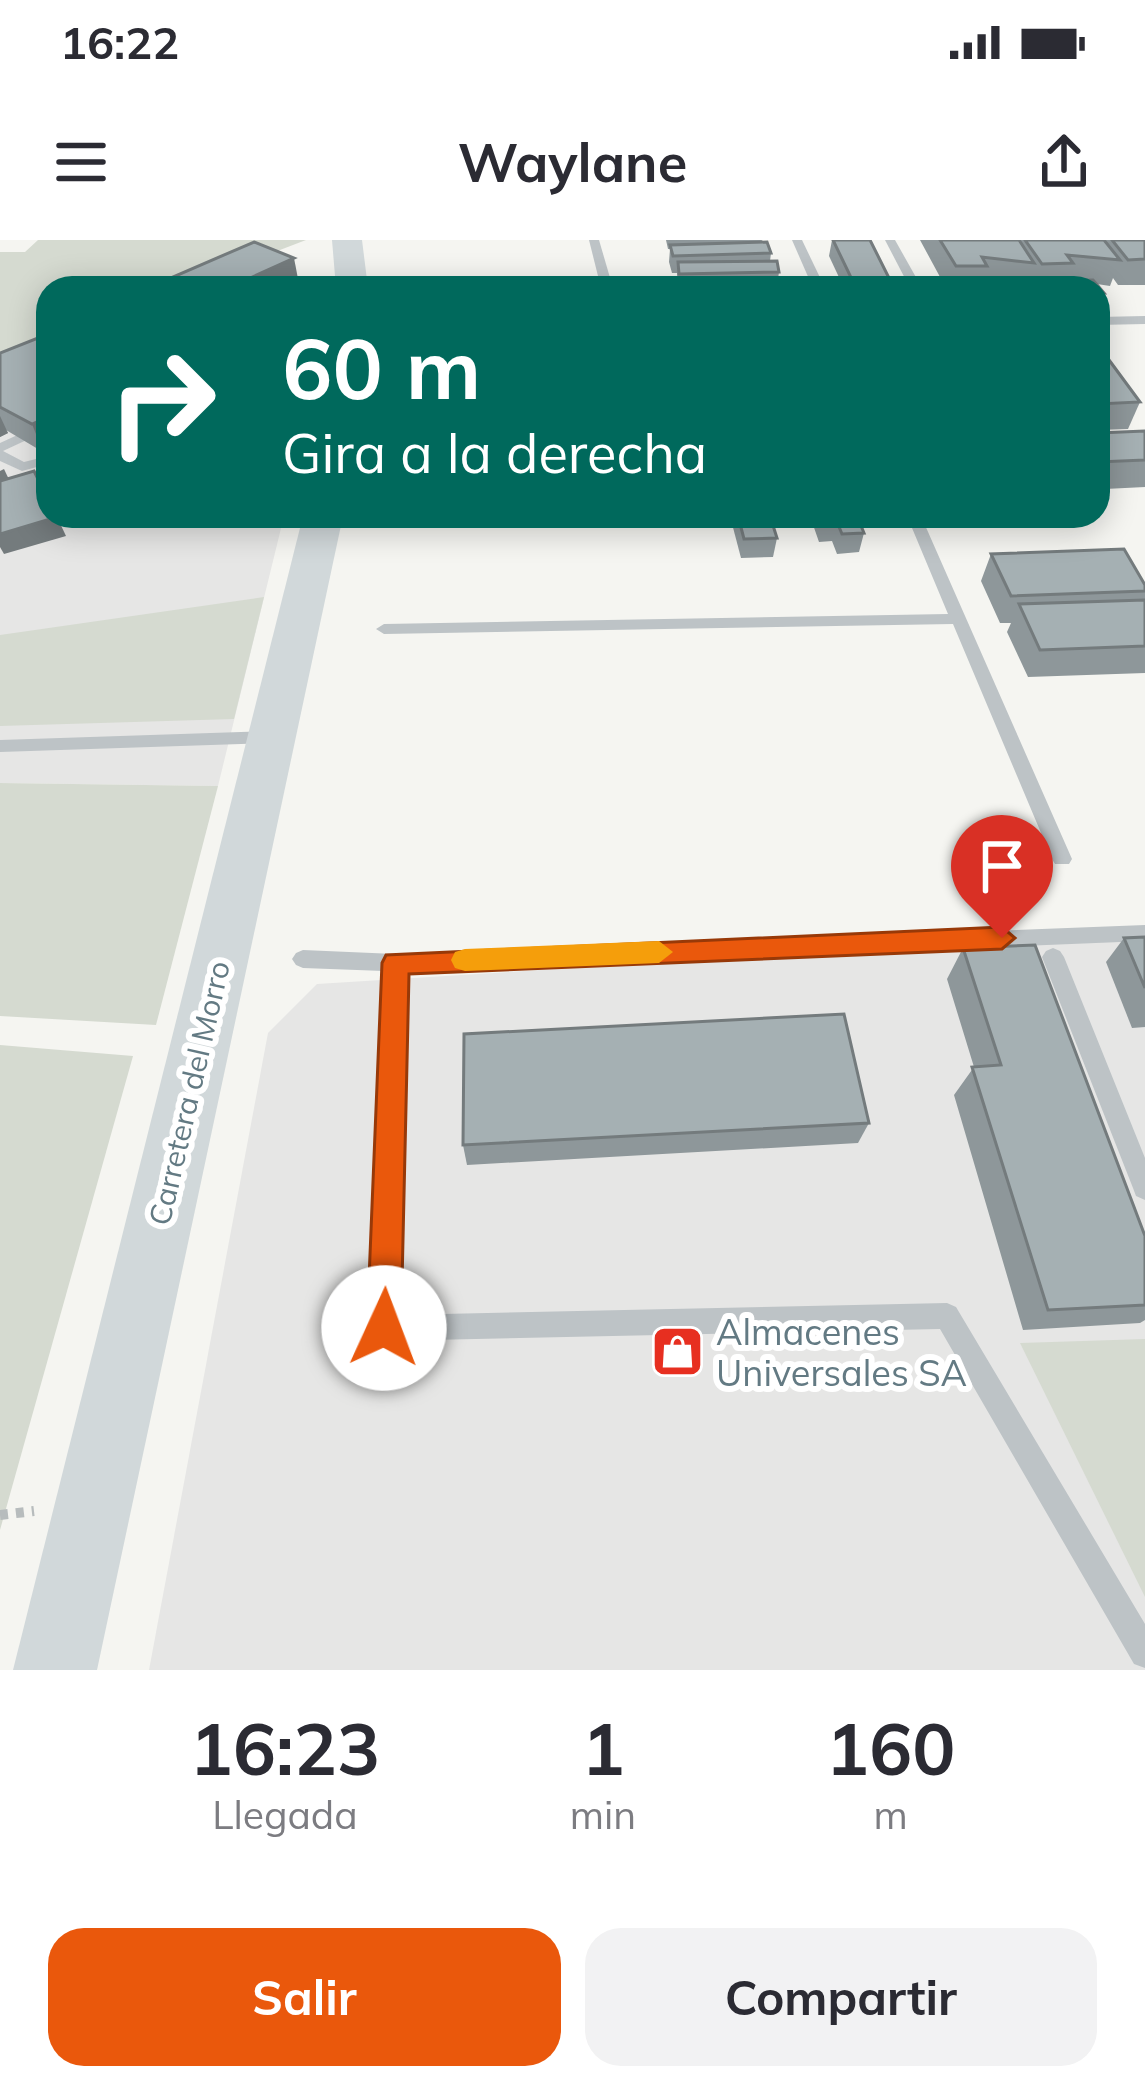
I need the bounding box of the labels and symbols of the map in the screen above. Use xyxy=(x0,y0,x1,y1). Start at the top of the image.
pin xyxy=(951,815,1053,938)
street label: Carretera del Morro xyxy=(140,957,238,1229)
position arrow xyxy=(321,1265,447,1391)
place label: Almacenes Universales SA xyxy=(716,1309,967,1395)
shop icon: Almacenes Universales SA xyxy=(649,1324,705,1380)

